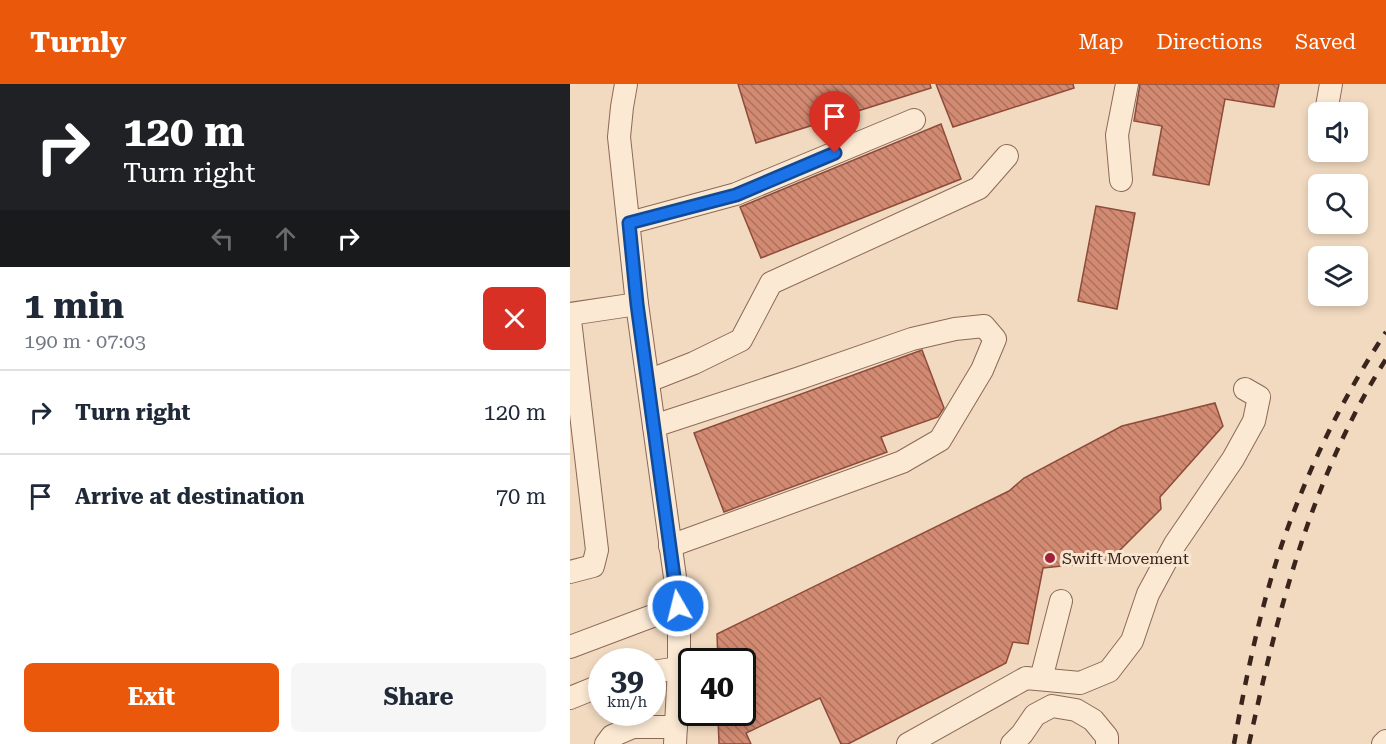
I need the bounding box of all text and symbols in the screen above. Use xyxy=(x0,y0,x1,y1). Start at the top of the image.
text: Turnly xyxy=(30,26,126,59)
text: Map xyxy=(1079,30,1123,54)
text: Directions xyxy=(1156,30,1262,54)
text: Saved xyxy=(1295,30,1356,54)
pin xyxy=(809,91,860,153)
icon: arrive xyxy=(818,100,851,133)
map controls xyxy=(1308,102,1368,306)
button: sound xyxy=(1308,102,1368,162)
text: 120 m xyxy=(123,107,245,156)
icon: right xyxy=(24,108,102,186)
text: Turn right xyxy=(123,157,256,189)
button: search xyxy=(1308,174,1368,234)
icon: left xyxy=(206,222,239,255)
icon: ahead xyxy=(269,222,302,255)
icon: right xyxy=(332,222,365,255)
button: layers xyxy=(1308,246,1368,306)
text: 1 min xyxy=(24,285,124,327)
button: close xyxy=(483,287,546,350)
text: 190 m · 07:03 xyxy=(24,329,146,353)
icon: right xyxy=(24,396,57,429)
text: Turn right xyxy=(75,400,190,425)
text: 120 m xyxy=(483,400,546,425)
icon: arrive xyxy=(24,480,57,513)
text: Arrive at destination xyxy=(75,484,304,509)
text: 70 m xyxy=(496,484,546,509)
place label: Swift Movement xyxy=(1062,549,1189,568)
marker: Swift Movement xyxy=(1043,551,1057,565)
position arrow xyxy=(646,574,710,638)
speed limit sign: 40 xyxy=(678,648,756,726)
text: 39 xyxy=(610,662,644,697)
button: Exit xyxy=(24,663,279,732)
button: Share xyxy=(291,663,546,732)
text: km/h xyxy=(607,693,647,711)

